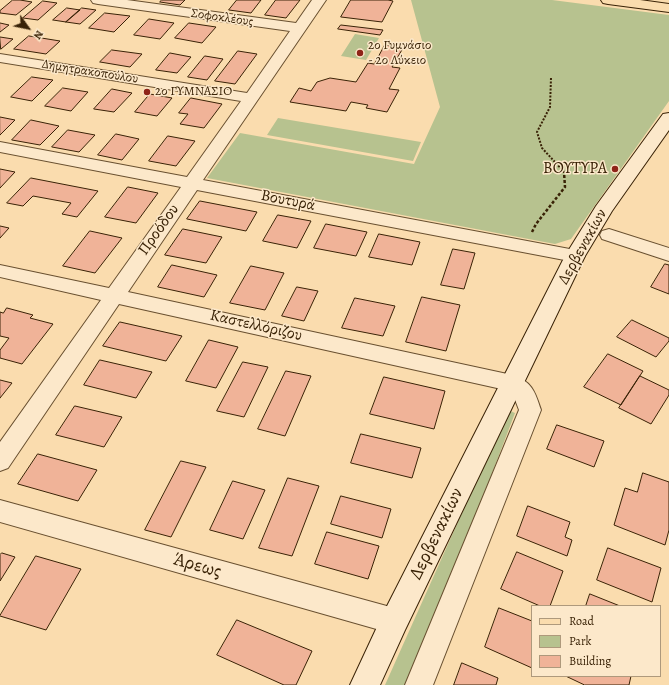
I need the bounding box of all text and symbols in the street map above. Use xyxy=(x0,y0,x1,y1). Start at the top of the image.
street label: Σοφοκλέους xyxy=(190,6,254,30)
north arrow xyxy=(8,8,48,48)
text: N xyxy=(30,27,47,42)
place label: 2ο Γυμνάσιο - 2ο Λύκειο xyxy=(368,38,431,69)
marker: 2ο Γυμνάσιο - 2ο Λύκειο xyxy=(355,48,365,58)
street label: Δημητρακοπούλου xyxy=(41,57,139,87)
place label: 2ο ΓΥΜΝΑΣΙΟ xyxy=(155,84,232,100)
marker: 2ο ΓΥΜΝΑΣΙΟ xyxy=(142,87,152,97)
place label: ΒΟΥΤΥΡΑ xyxy=(543,159,607,179)
marker: ΒΟΥΤΥΡΑ xyxy=(610,164,620,174)
street label: Βουτυρά xyxy=(259,186,317,216)
street label: Προόδου xyxy=(134,201,184,259)
street label: Δερβενακίων xyxy=(554,206,612,288)
street label: Καστελλόριζου xyxy=(208,306,304,346)
street label: Δερβενακίων xyxy=(405,485,469,583)
street label: Άρεως xyxy=(170,548,224,584)
legend xyxy=(531,605,661,677)
text: Road xyxy=(569,613,594,629)
text: Park xyxy=(569,633,592,649)
text: Building xyxy=(569,653,611,669)

